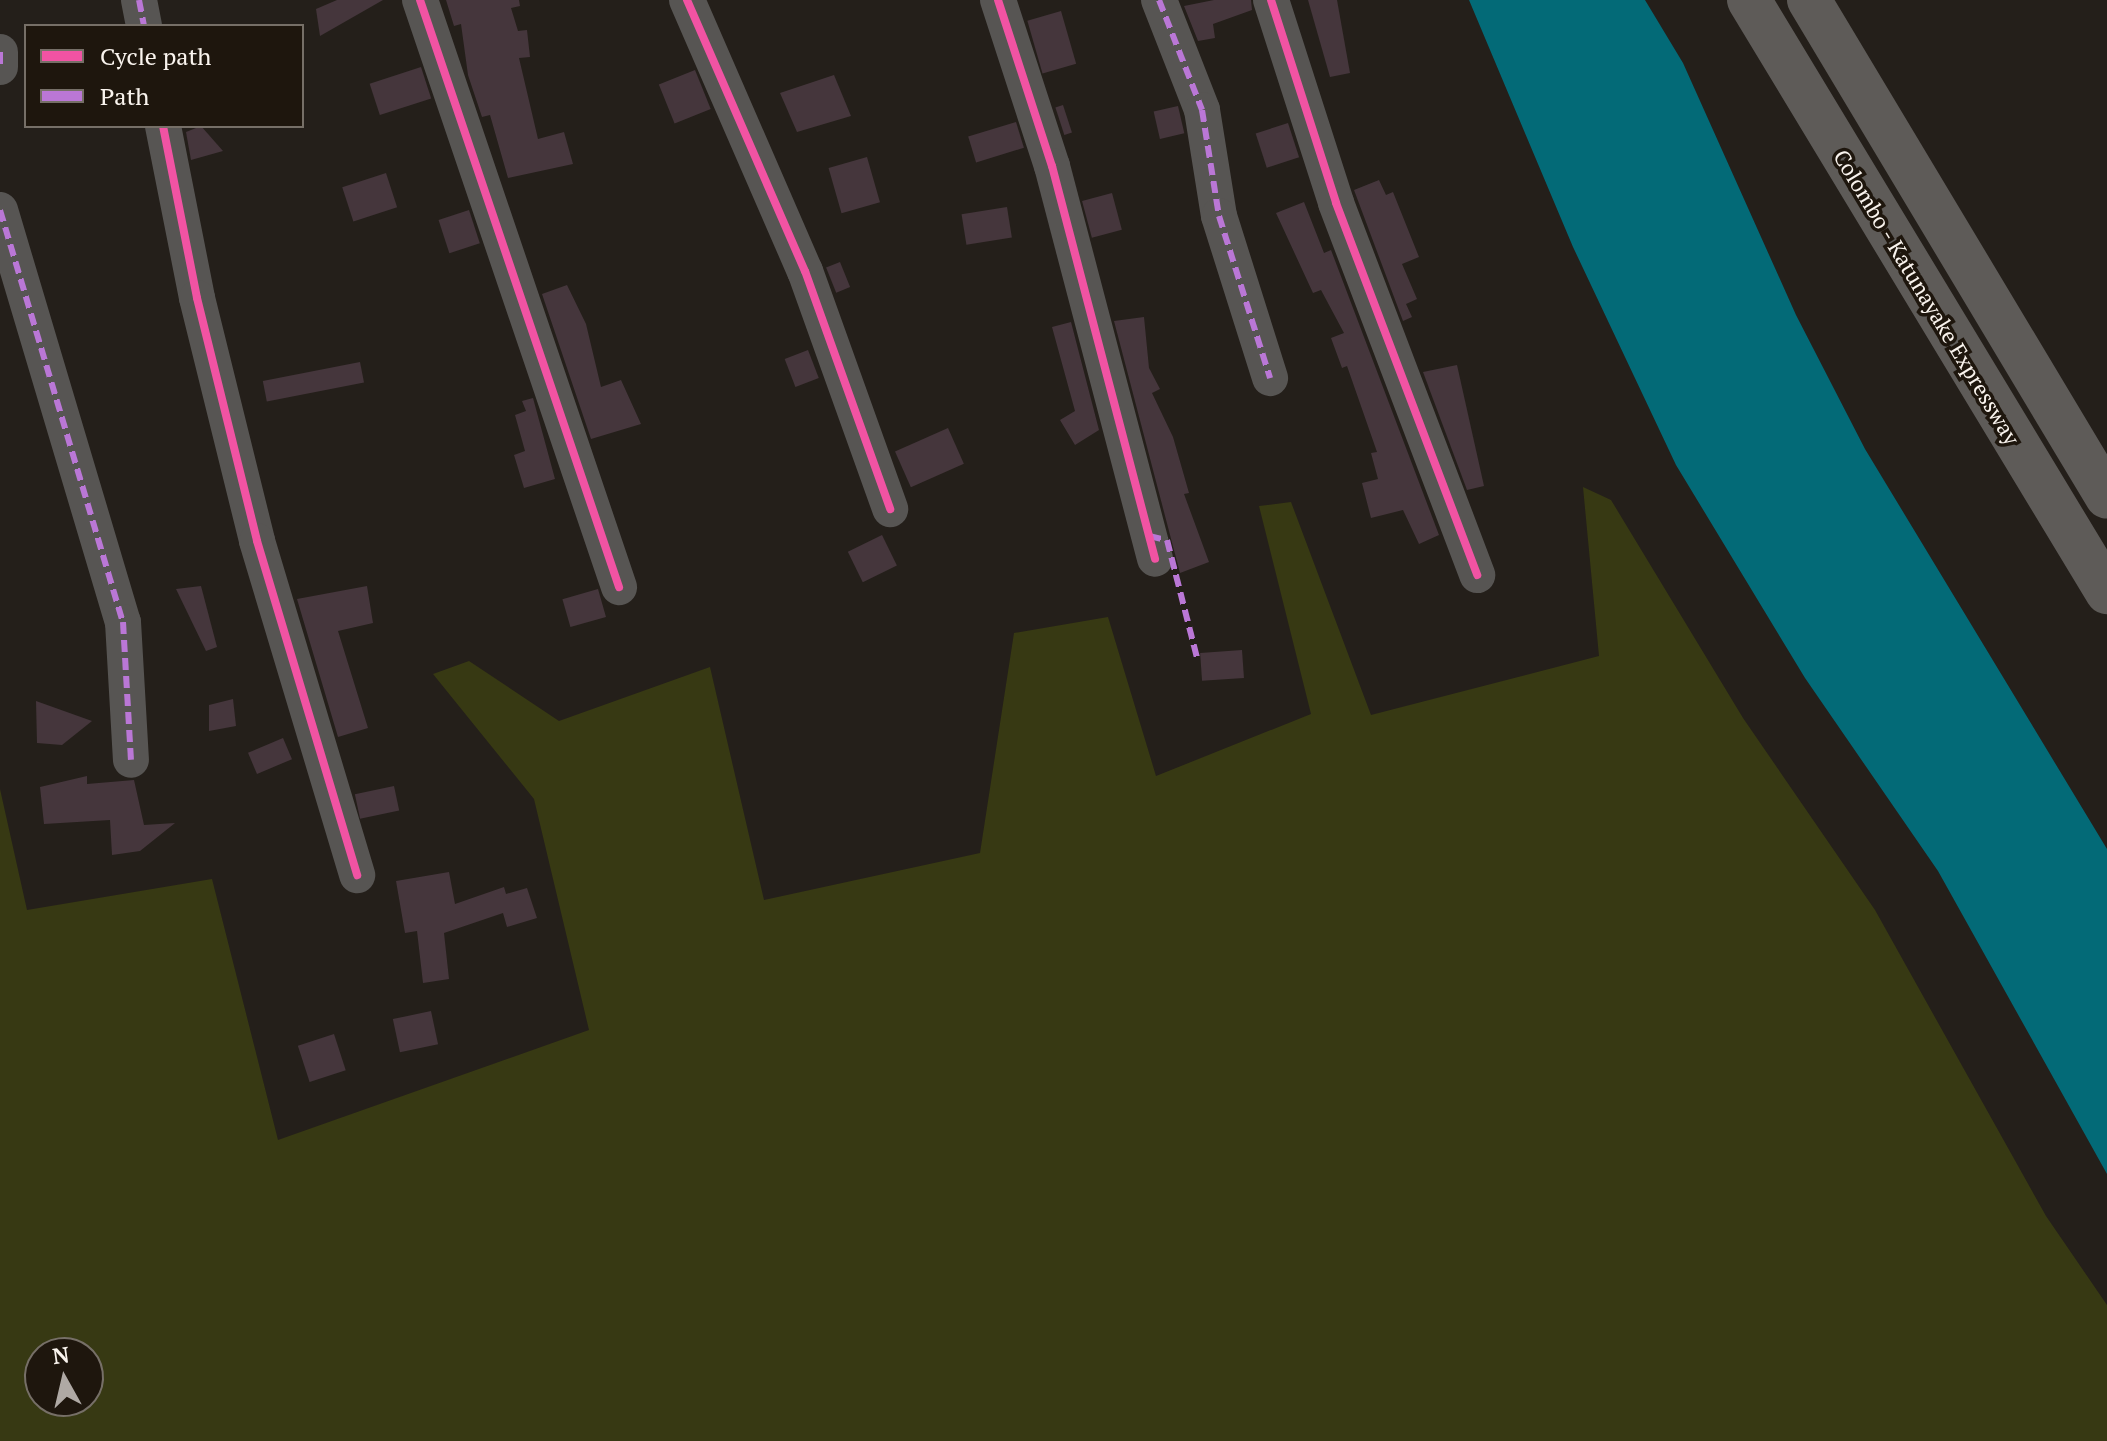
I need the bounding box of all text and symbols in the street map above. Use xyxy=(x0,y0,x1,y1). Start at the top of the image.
legend xyxy=(24,24,304,128)
text: Cycle path xyxy=(100,40,211,72)
text: Path xyxy=(100,80,149,112)
street label: Colombo - Katunayake Expressway xyxy=(1828,144,2026,450)
north arrow xyxy=(24,1337,104,1417)
text: N xyxy=(51,1339,71,1370)

